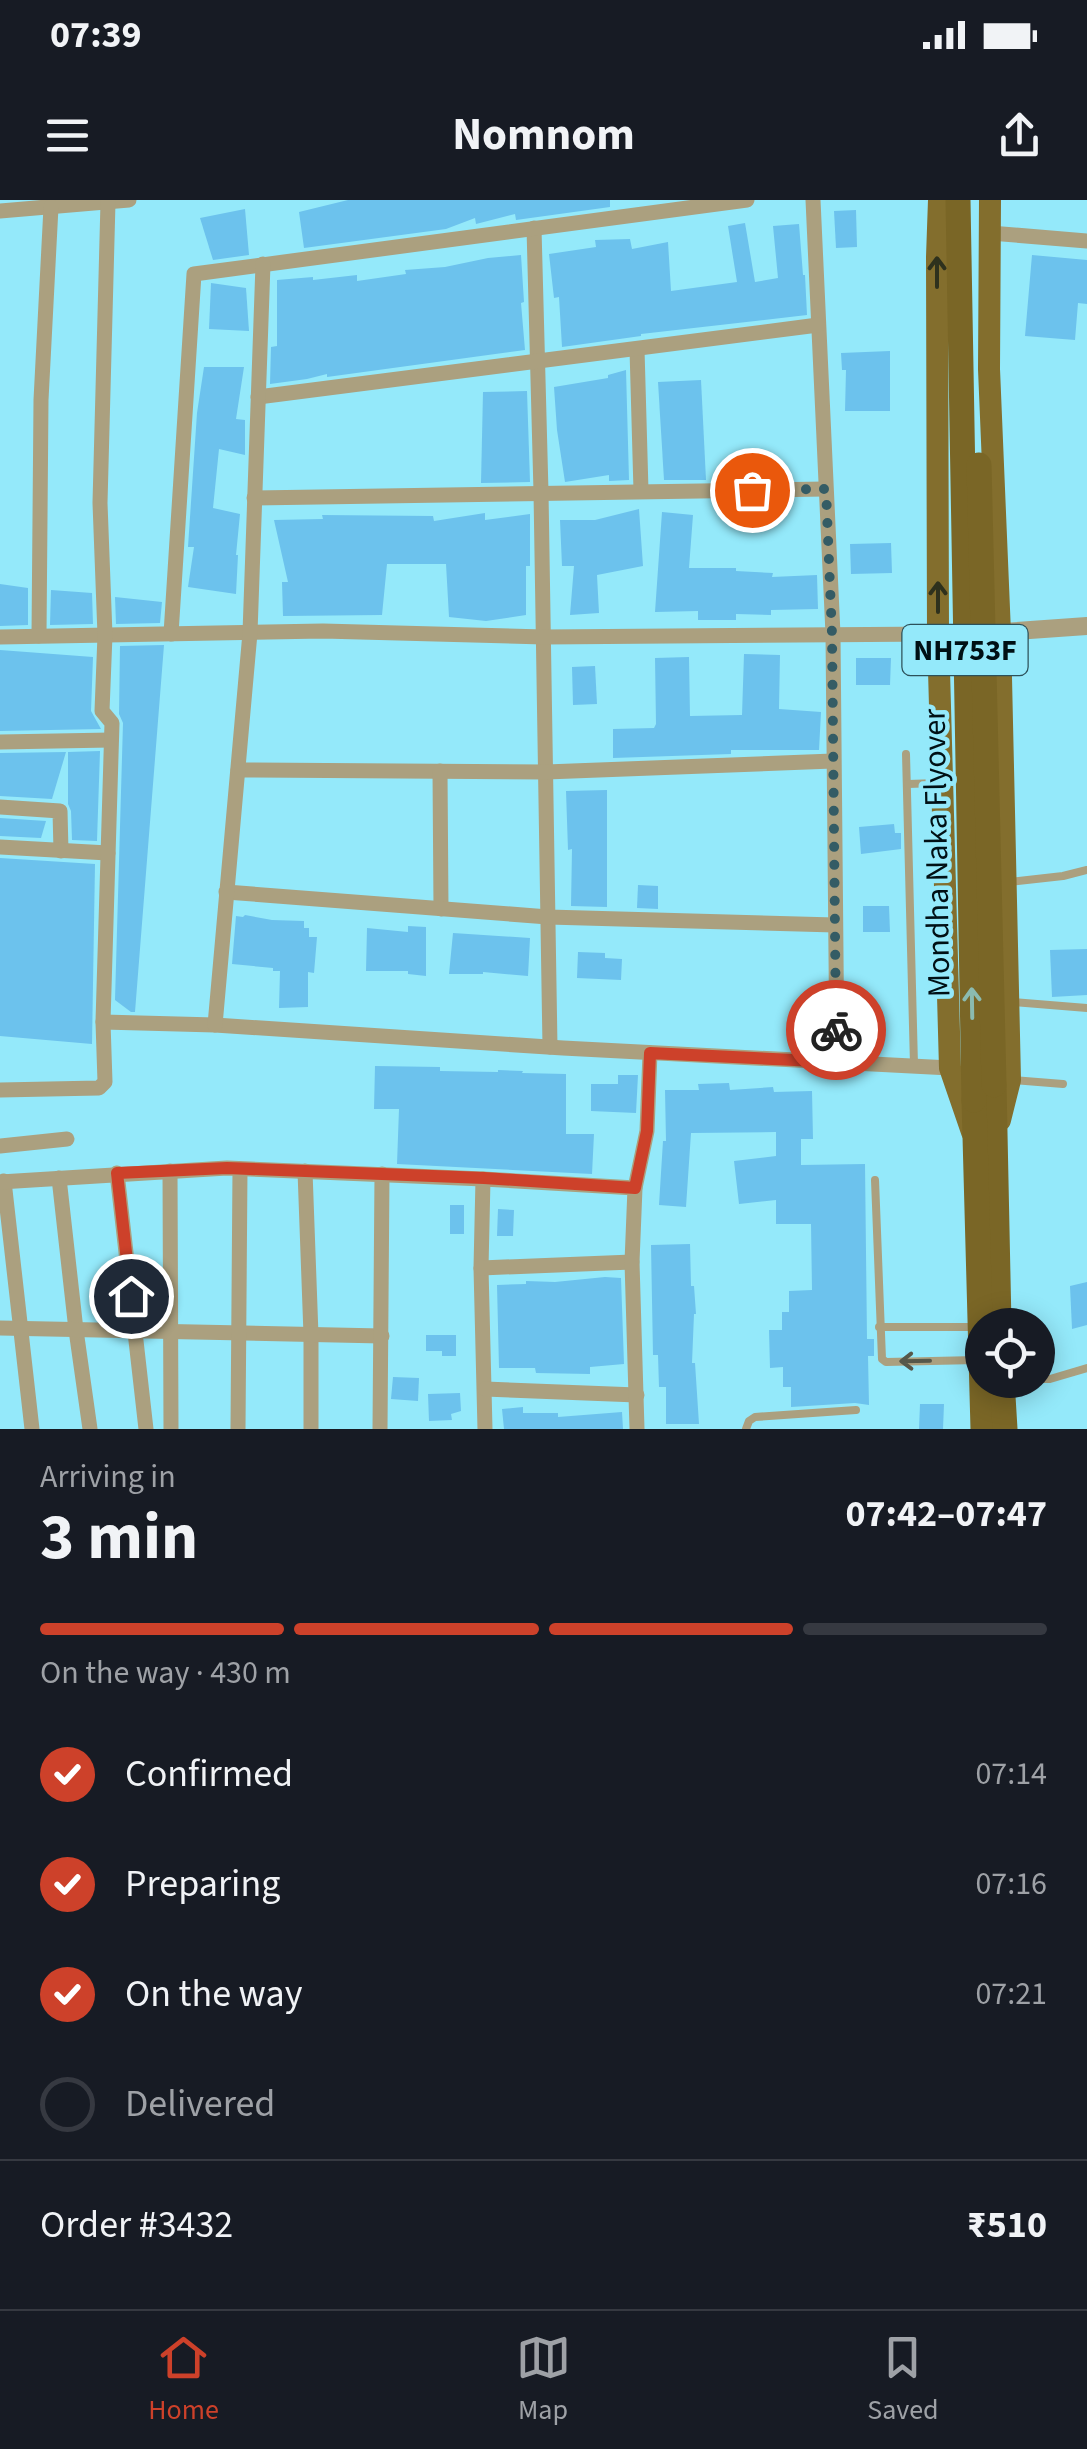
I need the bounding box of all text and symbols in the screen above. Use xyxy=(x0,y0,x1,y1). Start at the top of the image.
text: 07:39 xyxy=(50,8,142,62)
text: Nomnom xyxy=(452,103,635,167)
icon: menu xyxy=(40,108,95,163)
icon: share xyxy=(992,108,1047,163)
one-way arrow xyxy=(928,256,946,288)
pin xyxy=(710,448,795,533)
icon: bag xyxy=(725,463,780,518)
one-way arrow xyxy=(928,581,948,614)
road number: NH753F xyxy=(902,625,1028,675)
street label: Mondha Naka Flyover xyxy=(911,707,963,998)
courier xyxy=(786,980,886,1080)
one-way arrow xyxy=(962,987,982,1020)
icon: bike xyxy=(809,1003,864,1058)
pin xyxy=(89,1254,174,1339)
icon: home xyxy=(104,1269,159,1324)
map controls xyxy=(965,1308,1055,1398)
button: locate xyxy=(965,1308,1055,1398)
one-way arrow xyxy=(900,1352,932,1371)
text: Arriving in xyxy=(40,1454,176,1500)
text: 07:42–07:47 xyxy=(845,1487,1047,1541)
text: 3 min xyxy=(40,1491,198,1584)
text: On the way · 430 m xyxy=(40,1650,291,1696)
icon: check xyxy=(40,1747,95,1802)
text: Confirmed xyxy=(125,1747,293,1801)
text: 07:14 xyxy=(975,1751,1047,1797)
icon: check xyxy=(40,1857,95,1912)
text: Preparing xyxy=(125,1857,280,1911)
text: 07:16 xyxy=(975,1861,1047,1907)
icon: check xyxy=(40,1967,95,2022)
text: On the way xyxy=(125,1967,302,2021)
text: 07:21 xyxy=(975,1971,1047,2017)
text: Delivered xyxy=(125,2077,275,2131)
text: Order #3432 xyxy=(40,2198,233,2252)
text: ₹510 xyxy=(967,2198,1047,2252)
tab: Home xyxy=(148,2330,219,2430)
tab: Map xyxy=(516,2330,571,2430)
tab: Saved xyxy=(867,2330,939,2430)

